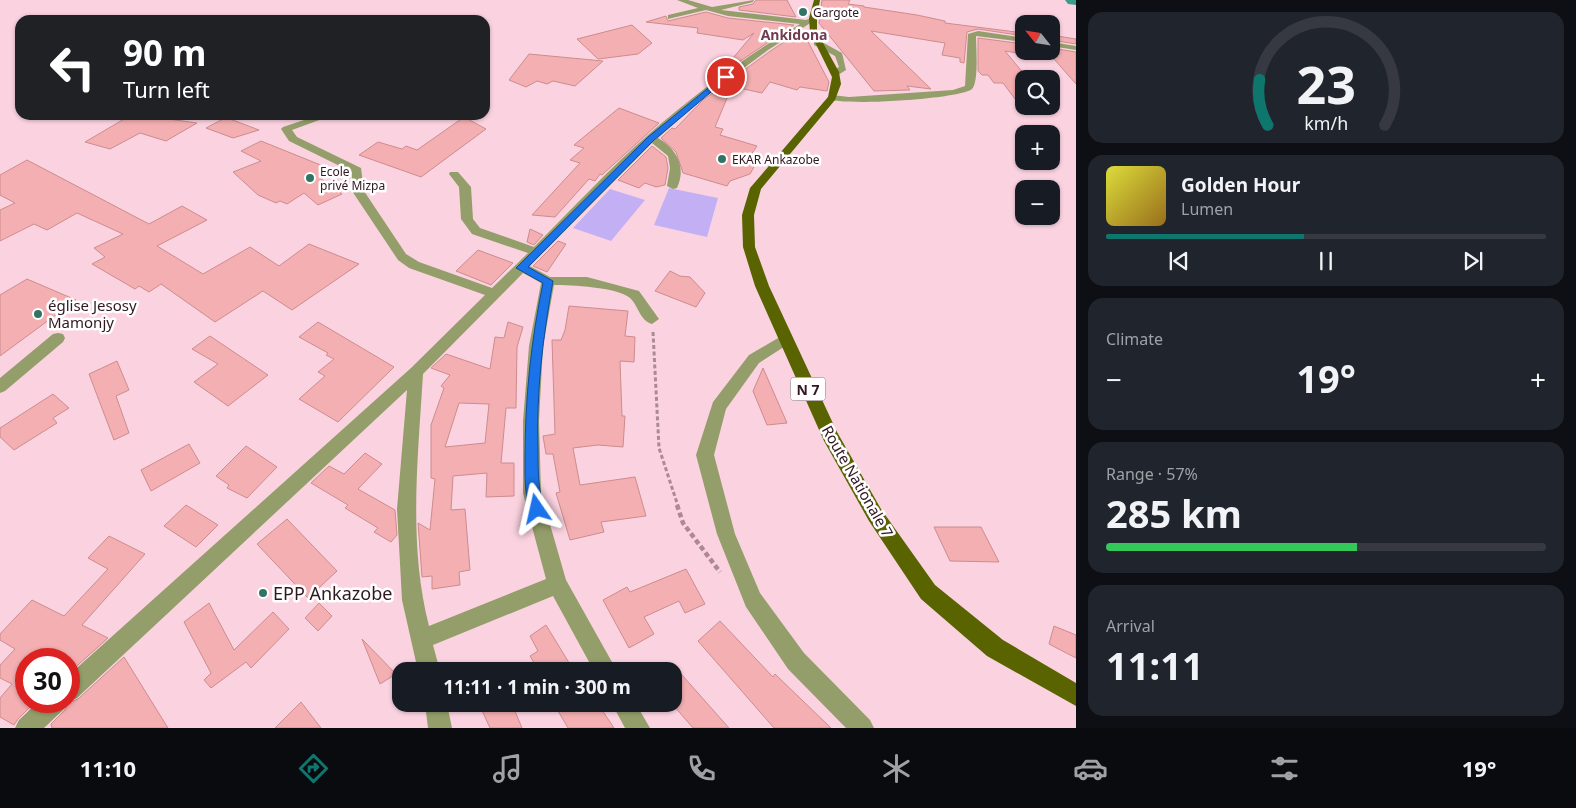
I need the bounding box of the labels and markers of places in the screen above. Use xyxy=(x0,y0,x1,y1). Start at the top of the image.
place label: Gargote xyxy=(813,4,859,21)
marker: Gargote xyxy=(797,6,809,18)
pin xyxy=(705,56,747,98)
place label: EKAR Ankazobe xyxy=(732,151,820,168)
marker: EKAR Ankazobe xyxy=(716,153,728,165)
place label: Ecole privé Mizpa xyxy=(320,163,385,194)
marker: Ecole privé Mizpa xyxy=(304,172,316,184)
place label: église Jesosy Mamonjy xyxy=(48,295,137,332)
marker: église Jesosy Mamonjy xyxy=(32,308,44,320)
place label: EPP Ankazobe xyxy=(273,581,392,605)
marker: EPP Ankazobe xyxy=(257,587,269,599)

